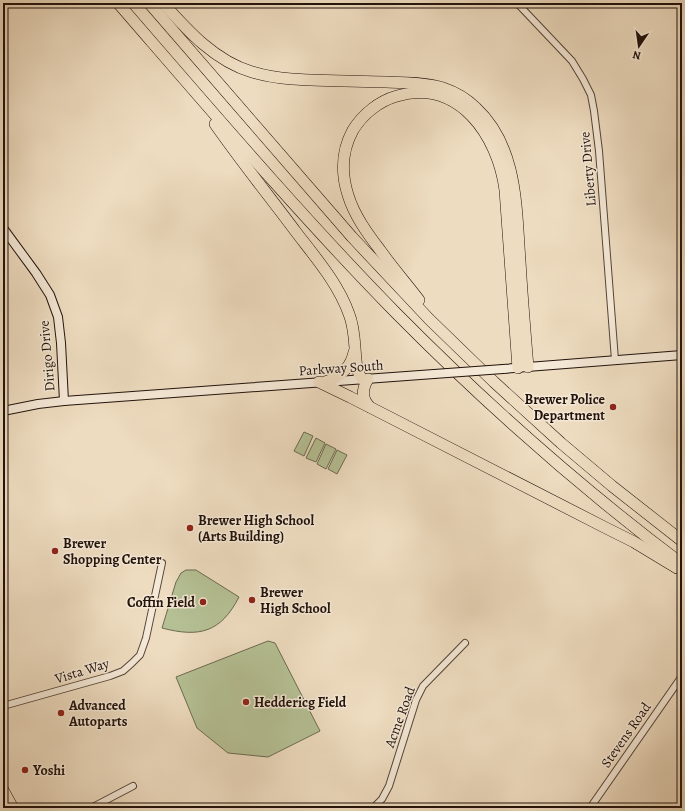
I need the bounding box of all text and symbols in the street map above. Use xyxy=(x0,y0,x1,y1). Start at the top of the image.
north arrow xyxy=(619,26,659,66)
text: N xyxy=(631,47,642,63)
street label: Liberty Drive xyxy=(575,131,601,207)
street label: Dirigo Drive xyxy=(34,320,60,392)
street label: Parkway South xyxy=(298,356,385,380)
place label: Brewer Police Department xyxy=(525,390,606,425)
marker: Brewer Police Department xyxy=(608,402,618,412)
place label: Brewer High School (Arts Building) xyxy=(198,511,315,546)
marker: Brewer High School (Arts Building) xyxy=(185,523,195,533)
place label: Brewer Shopping Center xyxy=(63,534,162,569)
marker: Brewer Shopping Center xyxy=(50,546,60,556)
place label: Brewer High School xyxy=(260,583,331,618)
place label: Coffin Field xyxy=(127,593,195,612)
marker: Brewer High School xyxy=(247,595,257,605)
marker: Coffin Field xyxy=(198,597,208,607)
street label: Vista Way xyxy=(52,654,112,689)
street label: Acme Road xyxy=(380,683,420,751)
place label: Heddericg Field xyxy=(254,693,347,712)
place label: Advanced Autoparts xyxy=(68,696,128,731)
marker: Heddericg Field xyxy=(241,697,251,707)
street label: Stevens Road xyxy=(596,698,656,771)
marker: Advanced Autoparts xyxy=(56,708,66,718)
place label: Yoshi xyxy=(32,761,65,780)
marker: Yoshi xyxy=(20,765,30,775)

